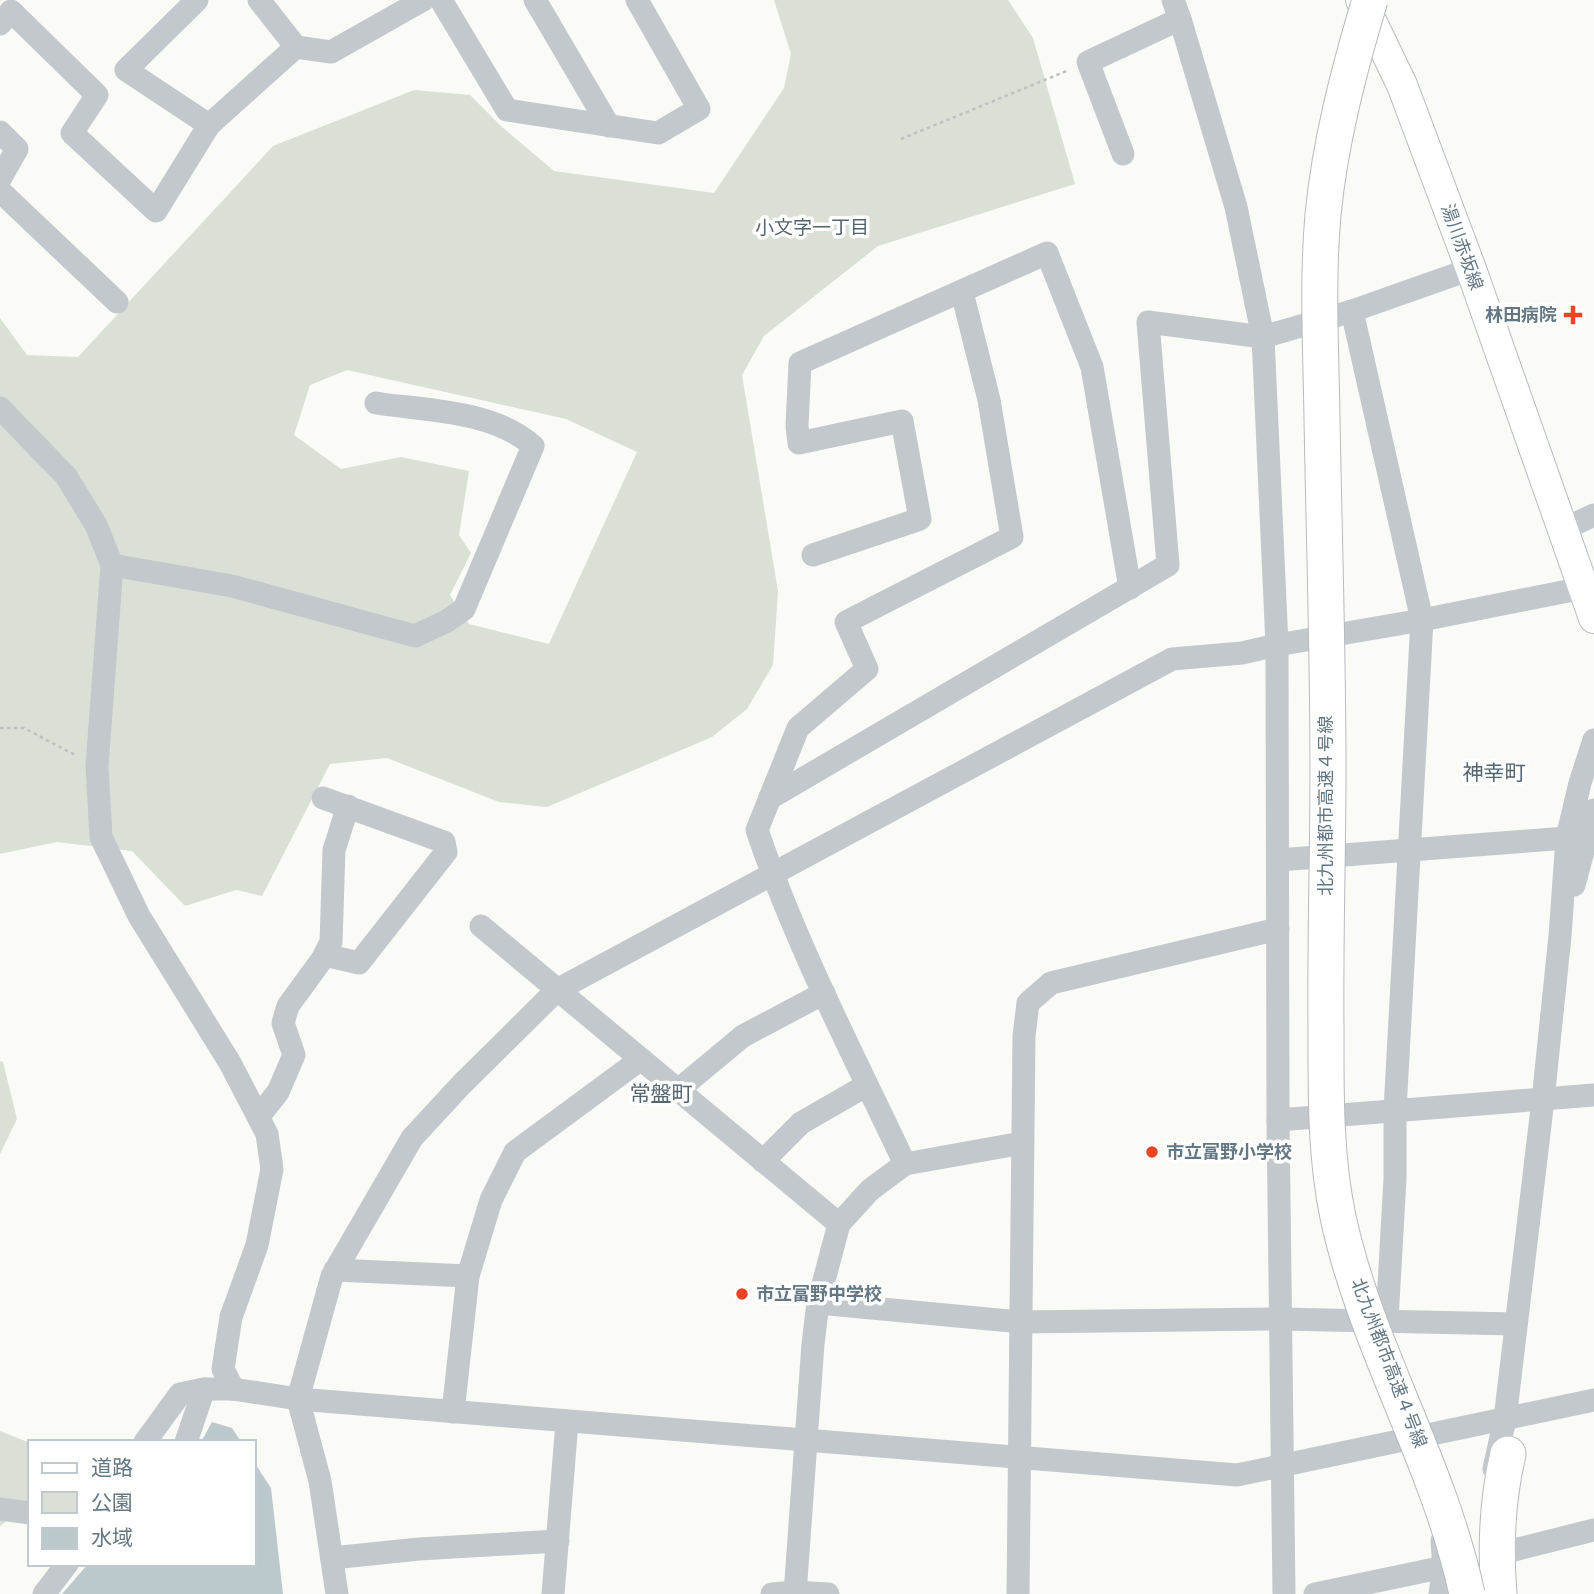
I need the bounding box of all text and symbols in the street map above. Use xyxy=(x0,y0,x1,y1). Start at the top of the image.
street label: 湯川赤坂線 xyxy=(1437,201,1488,293)
district label: 小文字一丁目 xyxy=(755,216,869,238)
place label: 林田病院 xyxy=(1485,304,1557,325)
marker: 林田病院 xyxy=(1563,305,1583,325)
street label: 北九州都市高速４号線 xyxy=(1315,716,1336,896)
district label: 神幸町 xyxy=(1463,760,1526,785)
district label: 常盤町 xyxy=(630,1081,693,1106)
place label: 市立富野小学校 xyxy=(1166,1141,1292,1162)
marker: 市立富野小学校 xyxy=(1144,1144,1160,1160)
street label: 北九州都市高速４号線 xyxy=(1347,1275,1432,1451)
place label: 市立富野中学校 xyxy=(756,1283,882,1304)
marker: 市立富野中学校 xyxy=(734,1286,750,1302)
legend xyxy=(28,1440,256,1566)
text: 道路 xyxy=(91,1455,133,1480)
text: 公園 xyxy=(91,1490,133,1515)
text: 水域 xyxy=(91,1525,133,1550)

